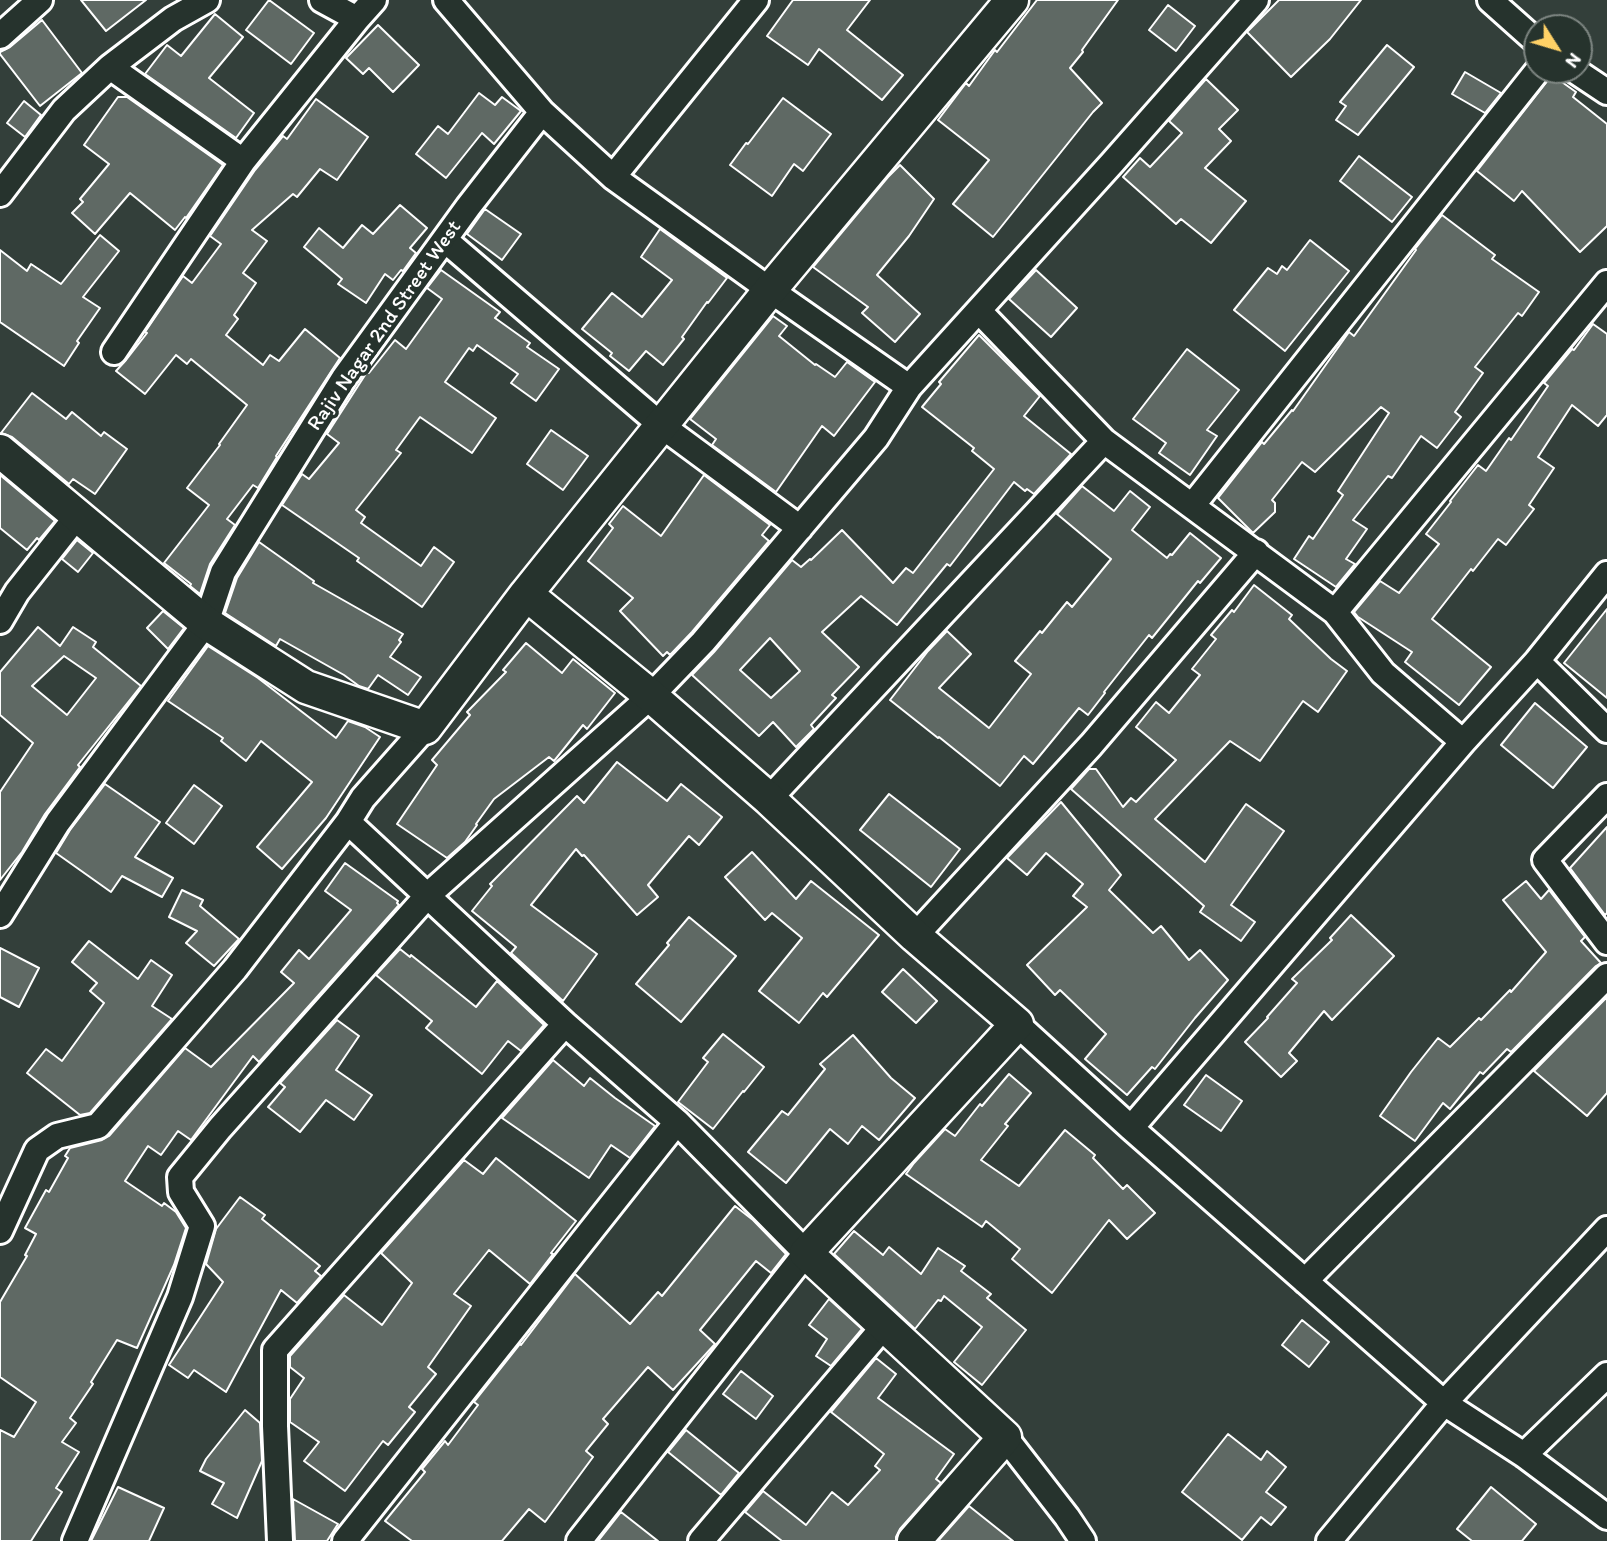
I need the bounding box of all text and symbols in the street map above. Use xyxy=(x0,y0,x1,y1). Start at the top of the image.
north arrow xyxy=(1523,14,1593,84)
text: N xyxy=(1561,49,1587,73)
street label: Rajiv Nagar 2nd Street West xyxy=(303,216,467,436)

